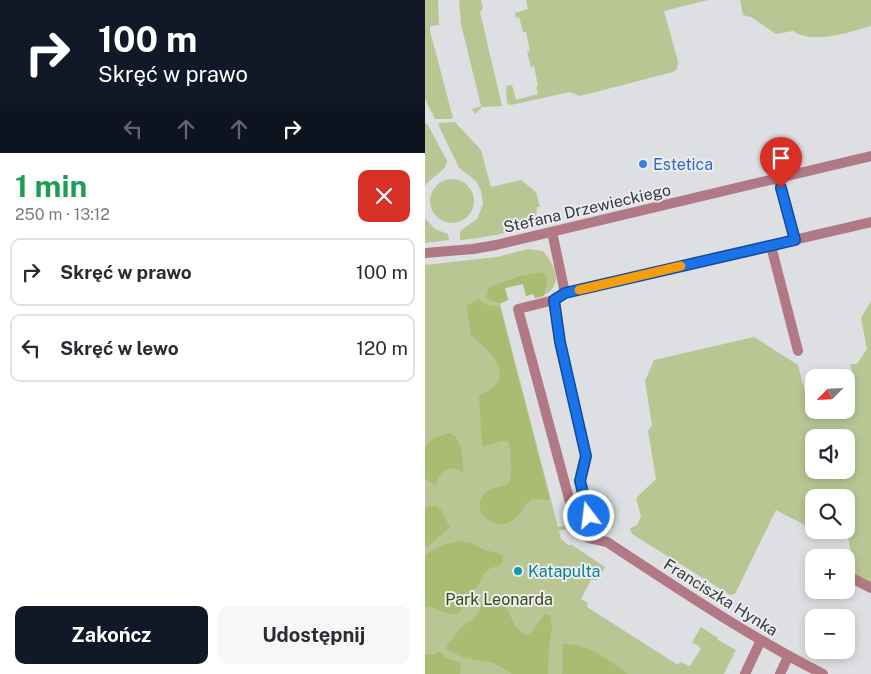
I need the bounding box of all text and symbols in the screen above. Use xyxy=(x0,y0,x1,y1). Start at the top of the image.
text: 100 m xyxy=(98,19,197,60)
icon: right xyxy=(15,20,80,85)
text: Skręć w prawo xyxy=(98,61,248,87)
icon: left xyxy=(119,115,147,143)
icon: ahead xyxy=(172,115,200,143)
icon: ahead xyxy=(225,115,253,143)
icon: right xyxy=(278,115,306,143)
pin xyxy=(760,137,802,188)
icon: arrive xyxy=(767,144,795,172)
place label: Estetica xyxy=(653,155,713,174)
marker: Estetica xyxy=(637,158,649,170)
text: 1 min xyxy=(15,168,87,204)
button: close xyxy=(358,170,410,222)
street label: Stefana Drzewieckiego xyxy=(502,180,673,237)
text: 250 m · 13:12 xyxy=(15,205,110,224)
icon: right xyxy=(17,258,45,286)
text: Skręć w prawo xyxy=(60,261,192,283)
text: 100 m xyxy=(356,261,408,283)
icon: left xyxy=(17,334,45,362)
text: Skręć w lewo xyxy=(60,337,179,359)
text: 120 m xyxy=(356,337,408,359)
north arrow xyxy=(805,369,855,419)
map controls xyxy=(805,369,855,659)
button: sound xyxy=(805,429,855,479)
position arrow xyxy=(562,489,614,541)
button: search xyxy=(805,489,855,539)
button: + xyxy=(805,549,855,599)
street label: Franciszka Hynka xyxy=(660,555,781,640)
place label: Katapulta xyxy=(528,562,600,581)
marker: Katapulta xyxy=(512,565,524,577)
park label: Park Leonarda xyxy=(445,590,553,609)
button: Zakończ xyxy=(15,606,208,664)
button: Udostępnij xyxy=(218,606,410,664)
button: − xyxy=(805,609,855,659)

